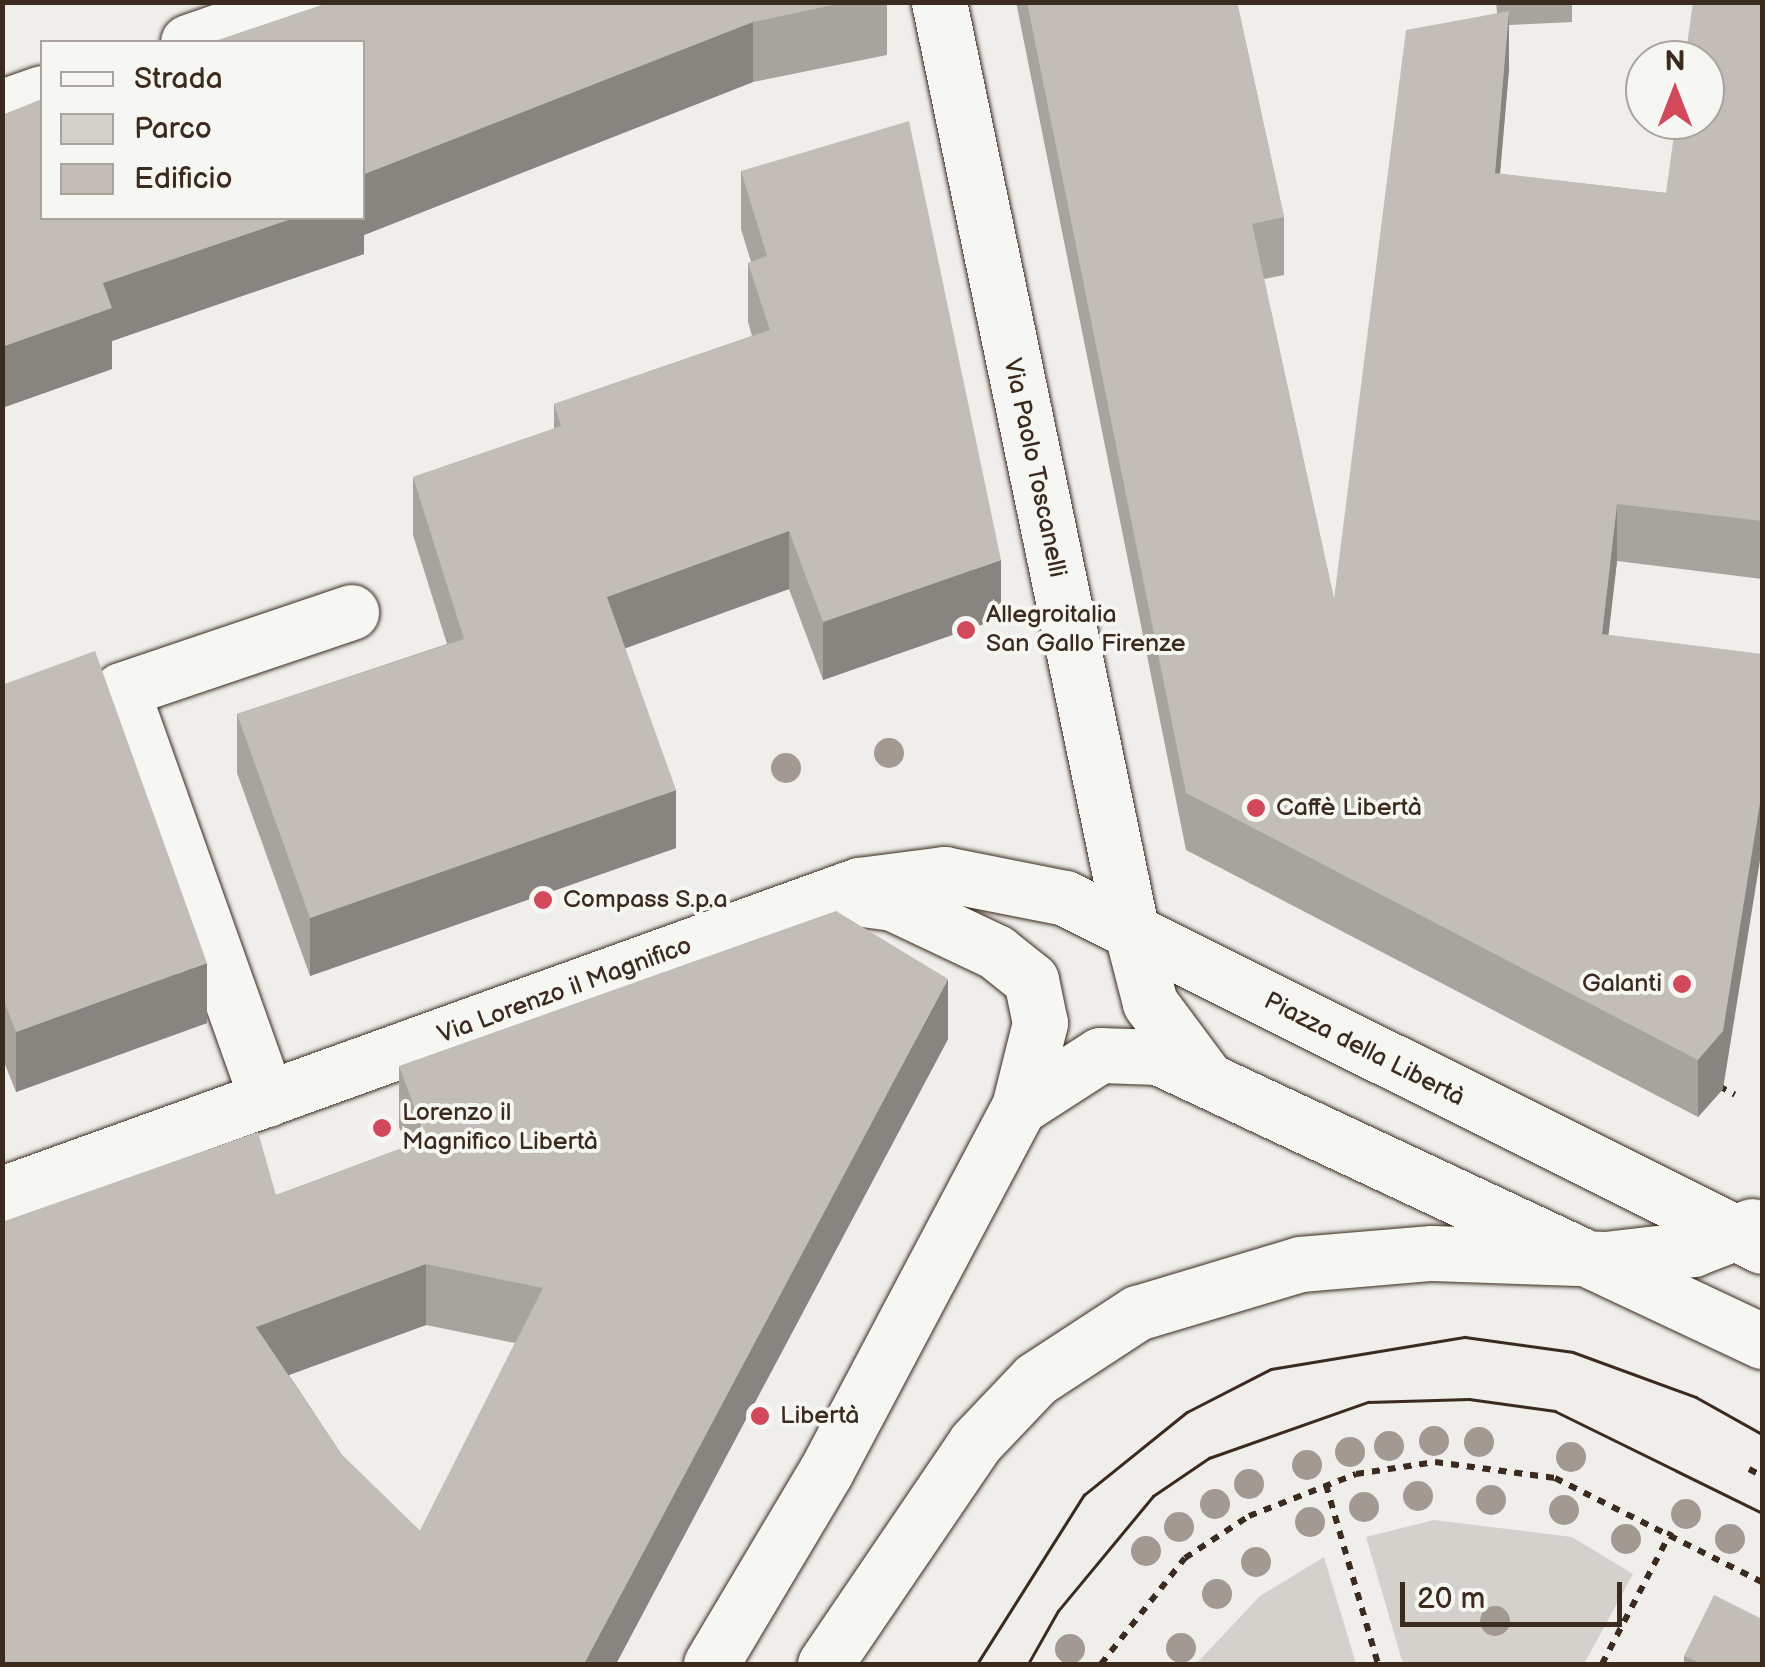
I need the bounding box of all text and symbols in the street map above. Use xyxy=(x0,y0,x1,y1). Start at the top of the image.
legend xyxy=(40,40,365,220)
north arrow xyxy=(1625,40,1725,140)
text: N xyxy=(1664,45,1686,78)
text: Strada xyxy=(134,61,223,97)
text: Parco xyxy=(134,111,212,147)
text: Edificio xyxy=(134,161,233,197)
street label: Via Paolo Toscanelli xyxy=(996,355,1072,581)
place label: Allegroitalia San Gallo Firenze xyxy=(986,601,1186,660)
marker: Allegroitalia San Gallo Firenze xyxy=(955,619,977,641)
place label: Caffè Libertà xyxy=(1276,793,1422,823)
marker: Caffè Libertà xyxy=(1245,797,1267,819)
place label: Compass S.p.a xyxy=(563,885,728,915)
marker: Compass S.p.a xyxy=(532,889,554,911)
street label: Via Lorenzo il Magnifico xyxy=(434,931,696,1051)
place label: Galanti xyxy=(1582,969,1662,999)
marker: Galanti xyxy=(1671,973,1693,995)
street label: Piazza della Libertà xyxy=(1259,987,1469,1113)
place label: Lorenzo il Magnifico Libertà xyxy=(402,1099,598,1158)
marker: Lorenzo il Magnifico Libertà xyxy=(371,1117,393,1139)
place label: Libertà xyxy=(780,1401,860,1431)
marker: Libertà xyxy=(749,1405,771,1427)
scale bar xyxy=(1405,1562,1628,1624)
text: 20 m xyxy=(1417,1581,1485,1617)

